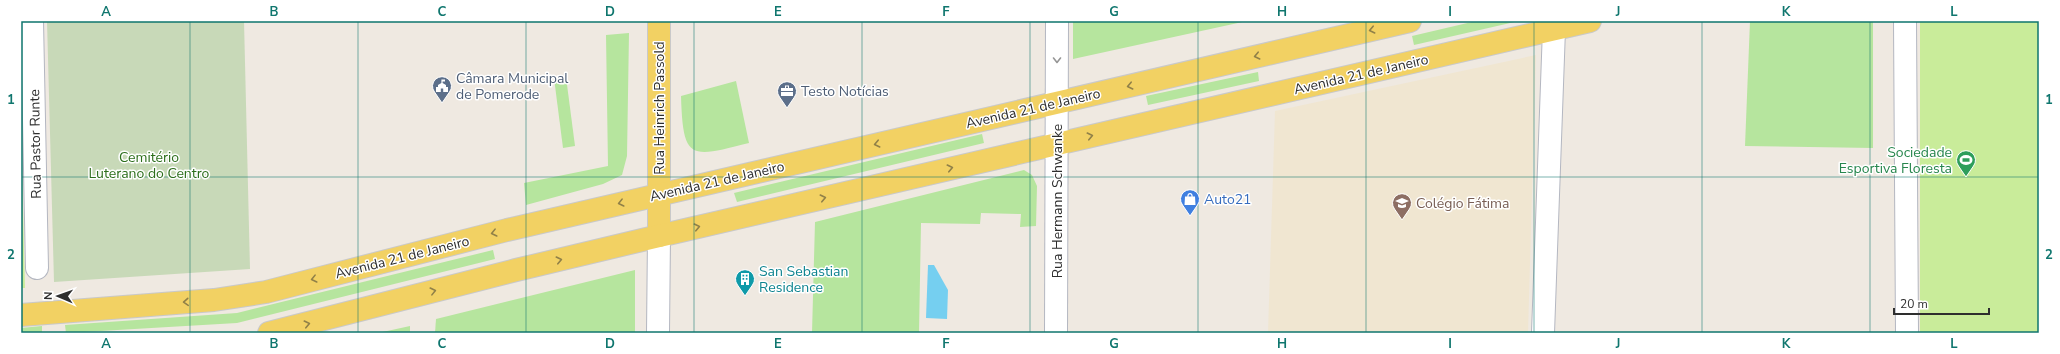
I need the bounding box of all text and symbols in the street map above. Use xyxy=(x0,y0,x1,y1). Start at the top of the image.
text: A xyxy=(101,3,111,21)
text: B xyxy=(270,3,279,21)
text: C xyxy=(438,3,447,21)
text: D xyxy=(605,3,615,21)
text: E xyxy=(774,3,782,21)
text: F xyxy=(942,3,950,21)
text: G xyxy=(1109,3,1119,21)
text: H xyxy=(1277,3,1287,21)
text: I xyxy=(1448,3,1452,21)
text: J xyxy=(1615,3,1620,21)
text: K xyxy=(1782,3,1791,21)
text: L xyxy=(1950,3,1958,21)
one-way arrow xyxy=(1369,25,1375,33)
street label: Rua Heinrich Passold xyxy=(650,41,669,175)
street label: Avenida 21 de Janeiro xyxy=(1292,50,1431,99)
one-way arrow xyxy=(1254,52,1260,60)
one-way arrow xyxy=(1053,57,1061,63)
place label: Câmara Municipal de Pomerode xyxy=(456,69,569,104)
public building icon: Câmara Municipal de Pomerode xyxy=(431,75,453,103)
office icon: Testo Notícias xyxy=(776,80,798,108)
one-way arrow xyxy=(1127,81,1133,89)
place label: Testo Notícias xyxy=(801,82,889,101)
street label: Avenida 21 de Janeiro xyxy=(964,84,1103,133)
street label: Rua Pastor Runte xyxy=(25,89,46,199)
text: 1 xyxy=(7,91,15,109)
text: 1 xyxy=(2045,91,2053,109)
street label: Rua Hermann Schwanke xyxy=(1048,124,1067,278)
one-way arrow xyxy=(1087,132,1093,140)
one-way arrow xyxy=(874,139,881,148)
place label: Sociedade Esportiva Floresta xyxy=(1839,143,1952,178)
park label: Cemitério Luterano do Centro xyxy=(89,148,210,183)
sports icon: Sociedade Esportiva Floresta xyxy=(1955,149,1977,177)
street label: Avenida 21 de Janeiro xyxy=(648,157,787,206)
one-way arrow xyxy=(947,165,953,173)
shop icon: Auto21 xyxy=(1179,188,1201,216)
place label: Auto21 xyxy=(1204,190,1251,209)
school or university icon: Colégio Fátima xyxy=(1391,192,1413,220)
one-way arrow xyxy=(820,194,826,202)
place label: Colégio Fátima xyxy=(1416,194,1509,213)
one-way arrow xyxy=(617,199,624,207)
one-way arrow xyxy=(693,223,700,232)
one-way arrow xyxy=(491,229,497,237)
street label: Avenida 21 de Janeiro xyxy=(333,232,471,283)
text: 2 xyxy=(7,246,15,264)
text: 2 xyxy=(2045,246,2053,264)
one-way arrow xyxy=(556,256,562,264)
place label: San Sebastian Residence xyxy=(759,262,848,297)
building icon: San Sebastian Residence xyxy=(734,268,756,296)
one-way arrow xyxy=(311,275,317,283)
north arrow xyxy=(38,276,78,316)
one-way arrow xyxy=(430,287,436,295)
scale bar xyxy=(1894,290,1989,316)
text: N xyxy=(41,291,56,300)
text: 20 m xyxy=(1900,296,1928,312)
one-way arrow xyxy=(183,298,189,307)
one-way arrow xyxy=(304,321,310,329)
text: A xyxy=(101,335,111,353)
text: B xyxy=(270,335,279,353)
text: C xyxy=(438,335,447,353)
text: D xyxy=(605,335,615,353)
text: E xyxy=(774,335,782,353)
text: F xyxy=(942,335,950,353)
text: G xyxy=(1109,335,1119,353)
text: H xyxy=(1277,335,1287,353)
text: I xyxy=(1448,335,1452,353)
text: J xyxy=(1615,335,1620,353)
text: K xyxy=(1782,335,1791,353)
text: L xyxy=(1950,335,1958,353)

